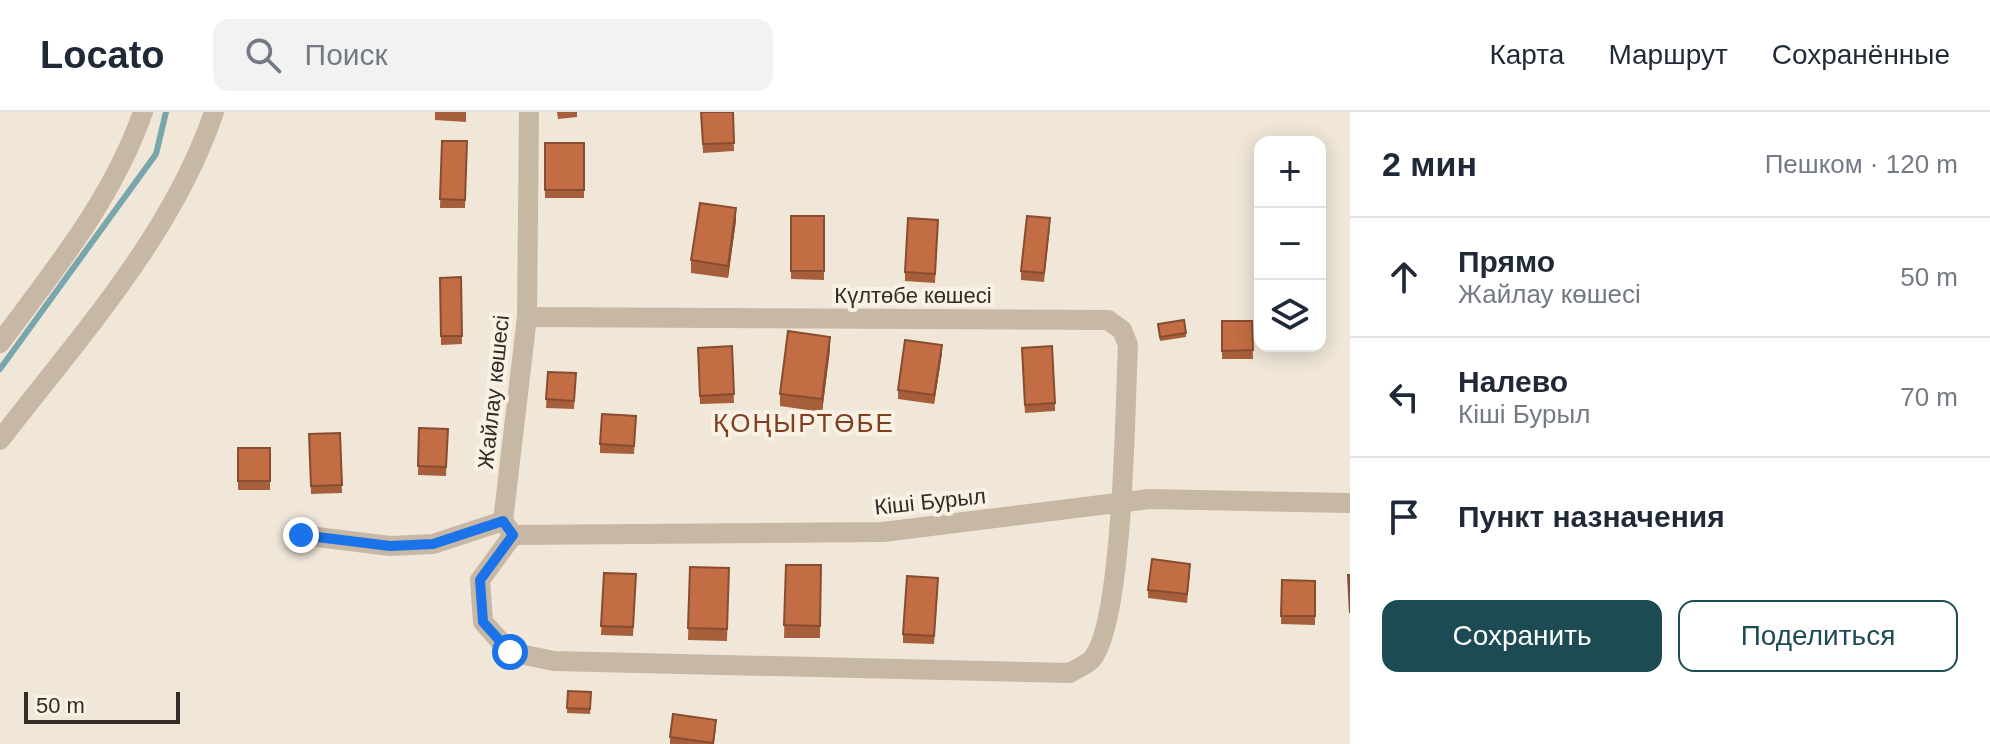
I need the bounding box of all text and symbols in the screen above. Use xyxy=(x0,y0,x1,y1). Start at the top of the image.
search box xyxy=(213,19,773,91)
icon: search xyxy=(241,33,285,77)
text: Locato xyxy=(40,34,165,76)
text: Поиск xyxy=(305,38,388,71)
text: Карта xyxy=(1489,39,1564,70)
text: Маршрут xyxy=(1608,39,1728,70)
text: Сохранённые xyxy=(1772,39,1950,70)
map controls xyxy=(1254,136,1326,352)
button: + xyxy=(1254,136,1326,208)
text: 2 мин xyxy=(1382,145,1477,183)
text: Пешком · 120 m xyxy=(1765,149,1958,179)
button: − xyxy=(1254,208,1326,280)
text: Прямо xyxy=(1458,245,1555,278)
icon: ahead xyxy=(1382,255,1426,299)
text: 50 m xyxy=(1900,262,1958,292)
text: Жайлау көшесі xyxy=(1458,279,1641,309)
button: layers xyxy=(1254,280,1326,352)
street label: Күлтөбе көшесі xyxy=(834,283,992,308)
street label: Жайлау көшесі xyxy=(473,314,514,470)
text: Налево xyxy=(1458,365,1568,398)
icon: left xyxy=(1382,375,1426,419)
text: 70 m xyxy=(1900,382,1958,412)
text: Кіші Бурыл xyxy=(1458,399,1590,429)
district label: ҚОҢЫРТӨБЕ xyxy=(713,408,895,438)
street label: Кіші Бурыл xyxy=(873,483,987,520)
icon: arrive xyxy=(1382,495,1426,539)
text: Пункт назначения xyxy=(1458,500,1725,533)
route end xyxy=(283,517,319,553)
button: Сохранить xyxy=(1382,600,1662,672)
button: Поделиться xyxy=(1678,600,1958,672)
route start xyxy=(492,634,528,670)
scale bar xyxy=(24,688,180,724)
text: 50 m xyxy=(36,693,85,718)

